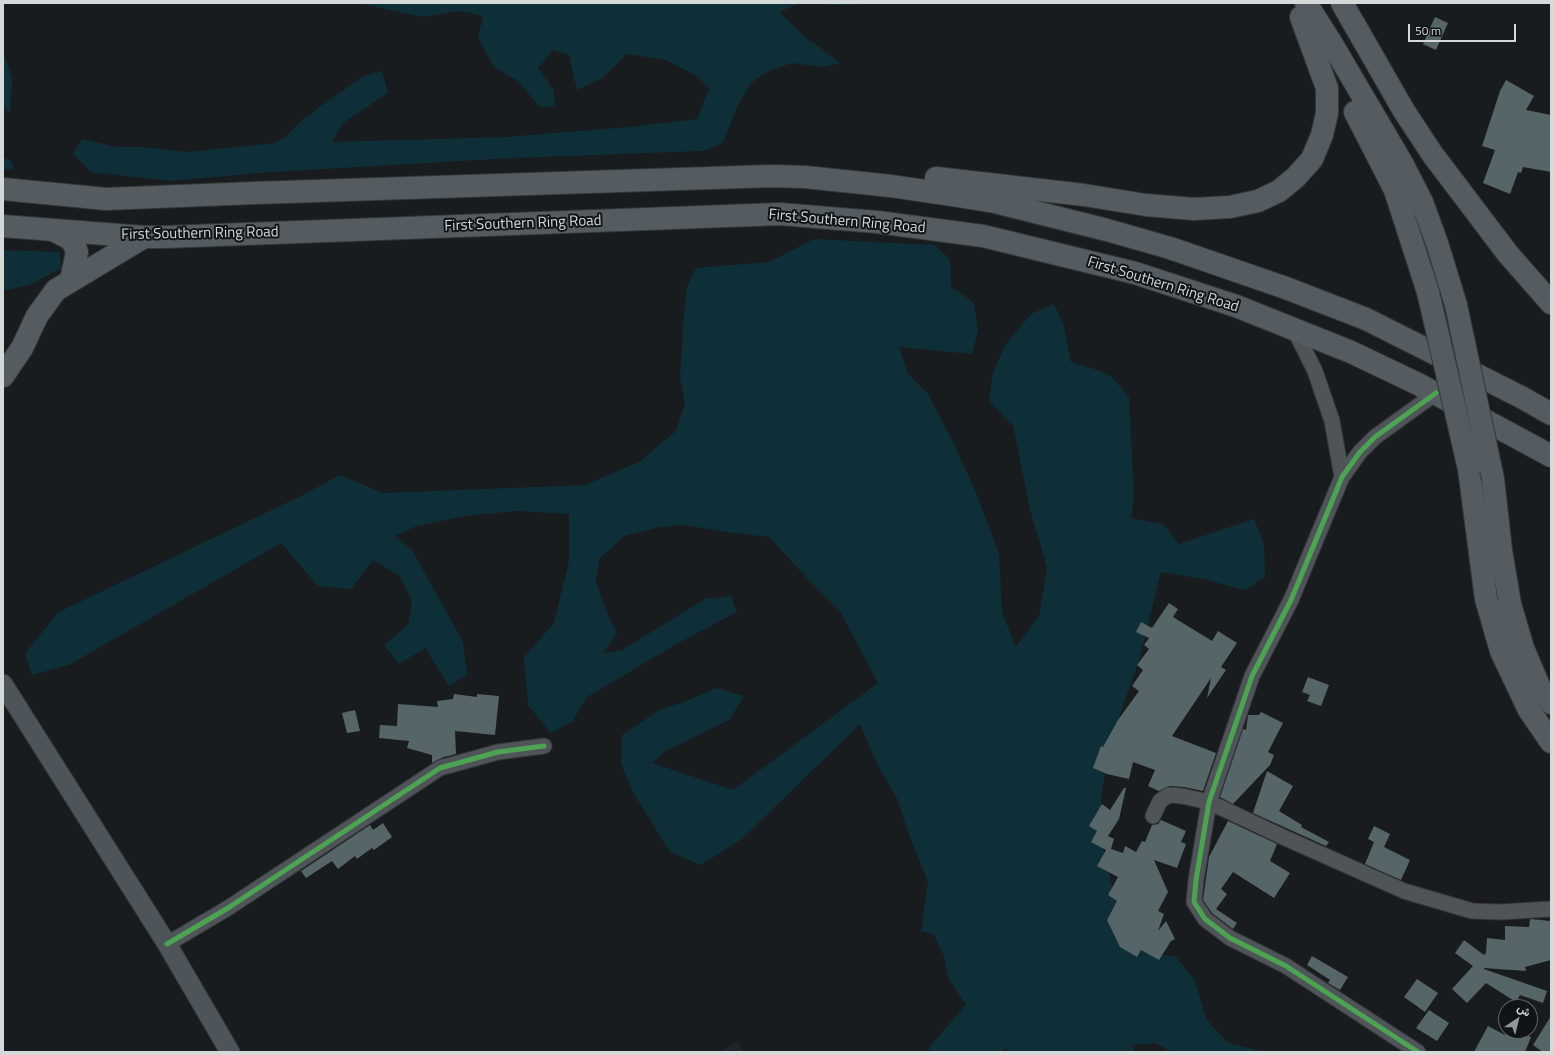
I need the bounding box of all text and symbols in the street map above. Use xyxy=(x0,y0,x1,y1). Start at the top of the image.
scale bar xyxy=(1410,16,1518,42)
text: 50 m xyxy=(1415,21,1441,40)
street label: First Southern Ring Road xyxy=(768,206,926,238)
street label: First Southern Ring Road xyxy=(444,212,602,236)
street label: First Southern Ring Road xyxy=(121,224,279,244)
street label: First Southern Ring Road xyxy=(1085,253,1241,317)
north arrow xyxy=(1498,999,1538,1039)
text: ش xyxy=(1514,1000,1534,1020)

